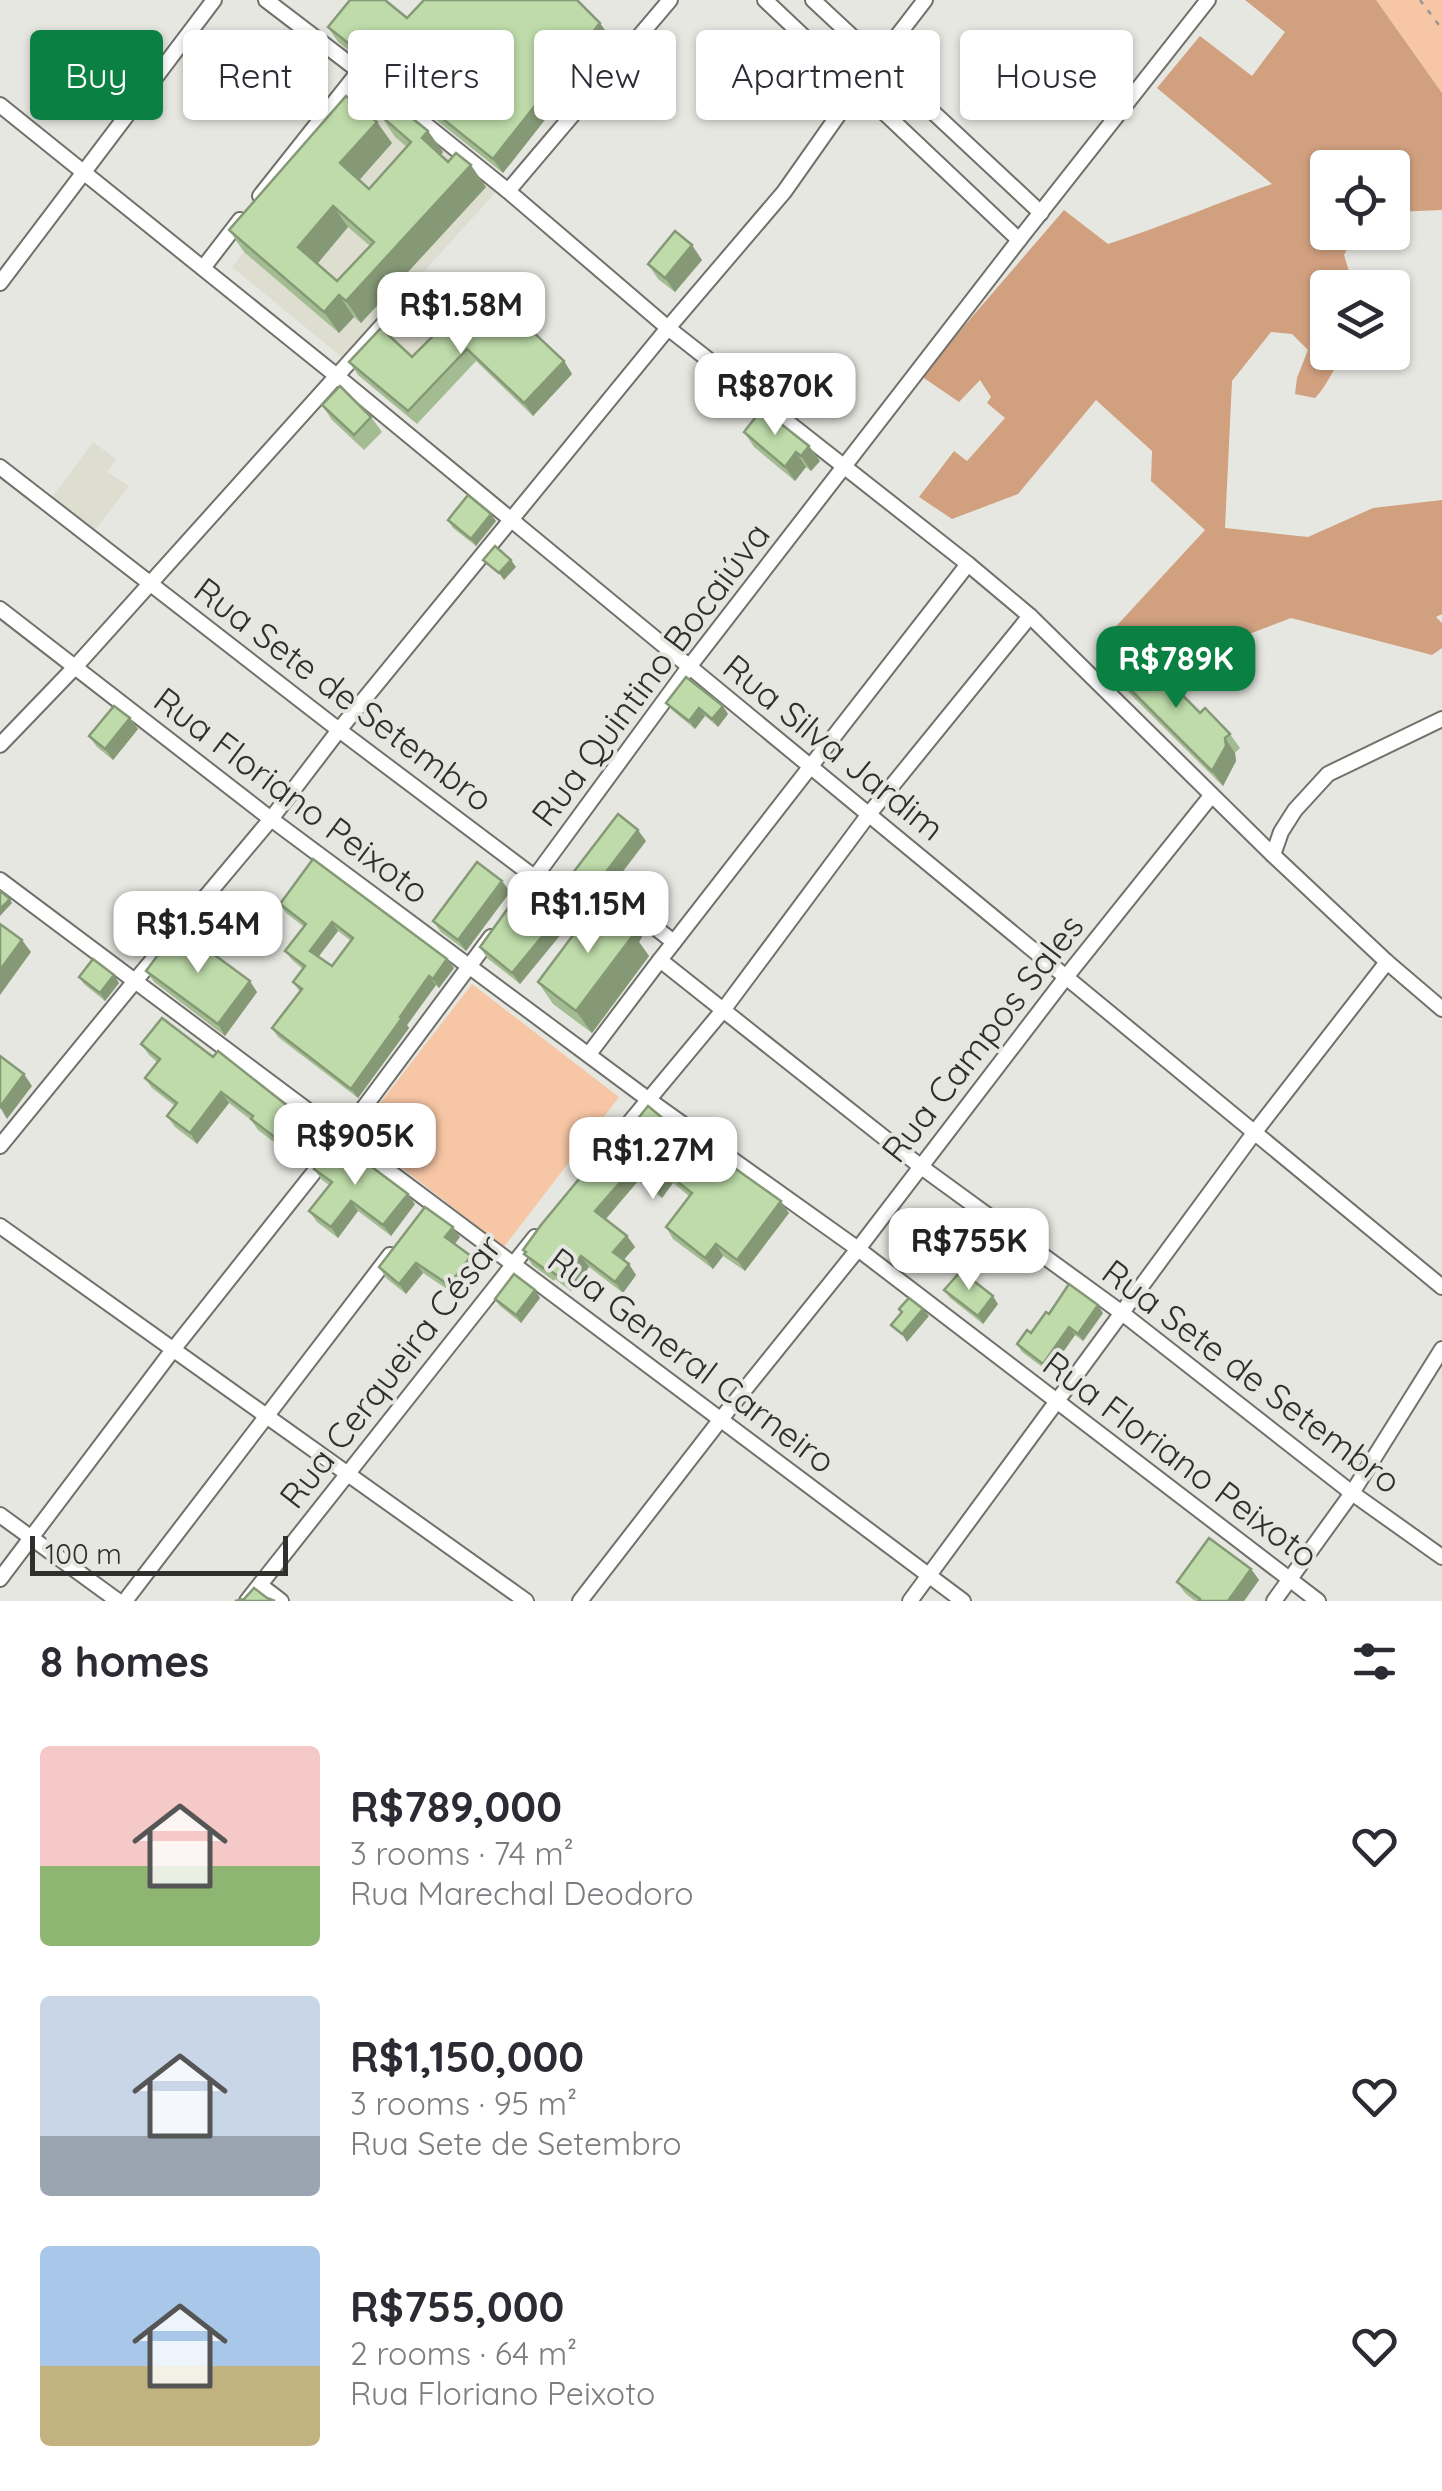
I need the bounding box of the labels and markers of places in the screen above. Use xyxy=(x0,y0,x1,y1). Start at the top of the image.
pin: R$1.58M xyxy=(369,272,553,357)
pin: R$870K xyxy=(694,353,856,438)
pin: R$789K xyxy=(1095,626,1257,711)
pin: R$1.15M xyxy=(496,871,680,956)
pin: R$1.54M xyxy=(106,891,290,976)
pin: R$905K xyxy=(274,1103,436,1188)
pin: R$1.27M xyxy=(561,1117,745,1202)
pin: R$755K xyxy=(888,1208,1050,1293)

